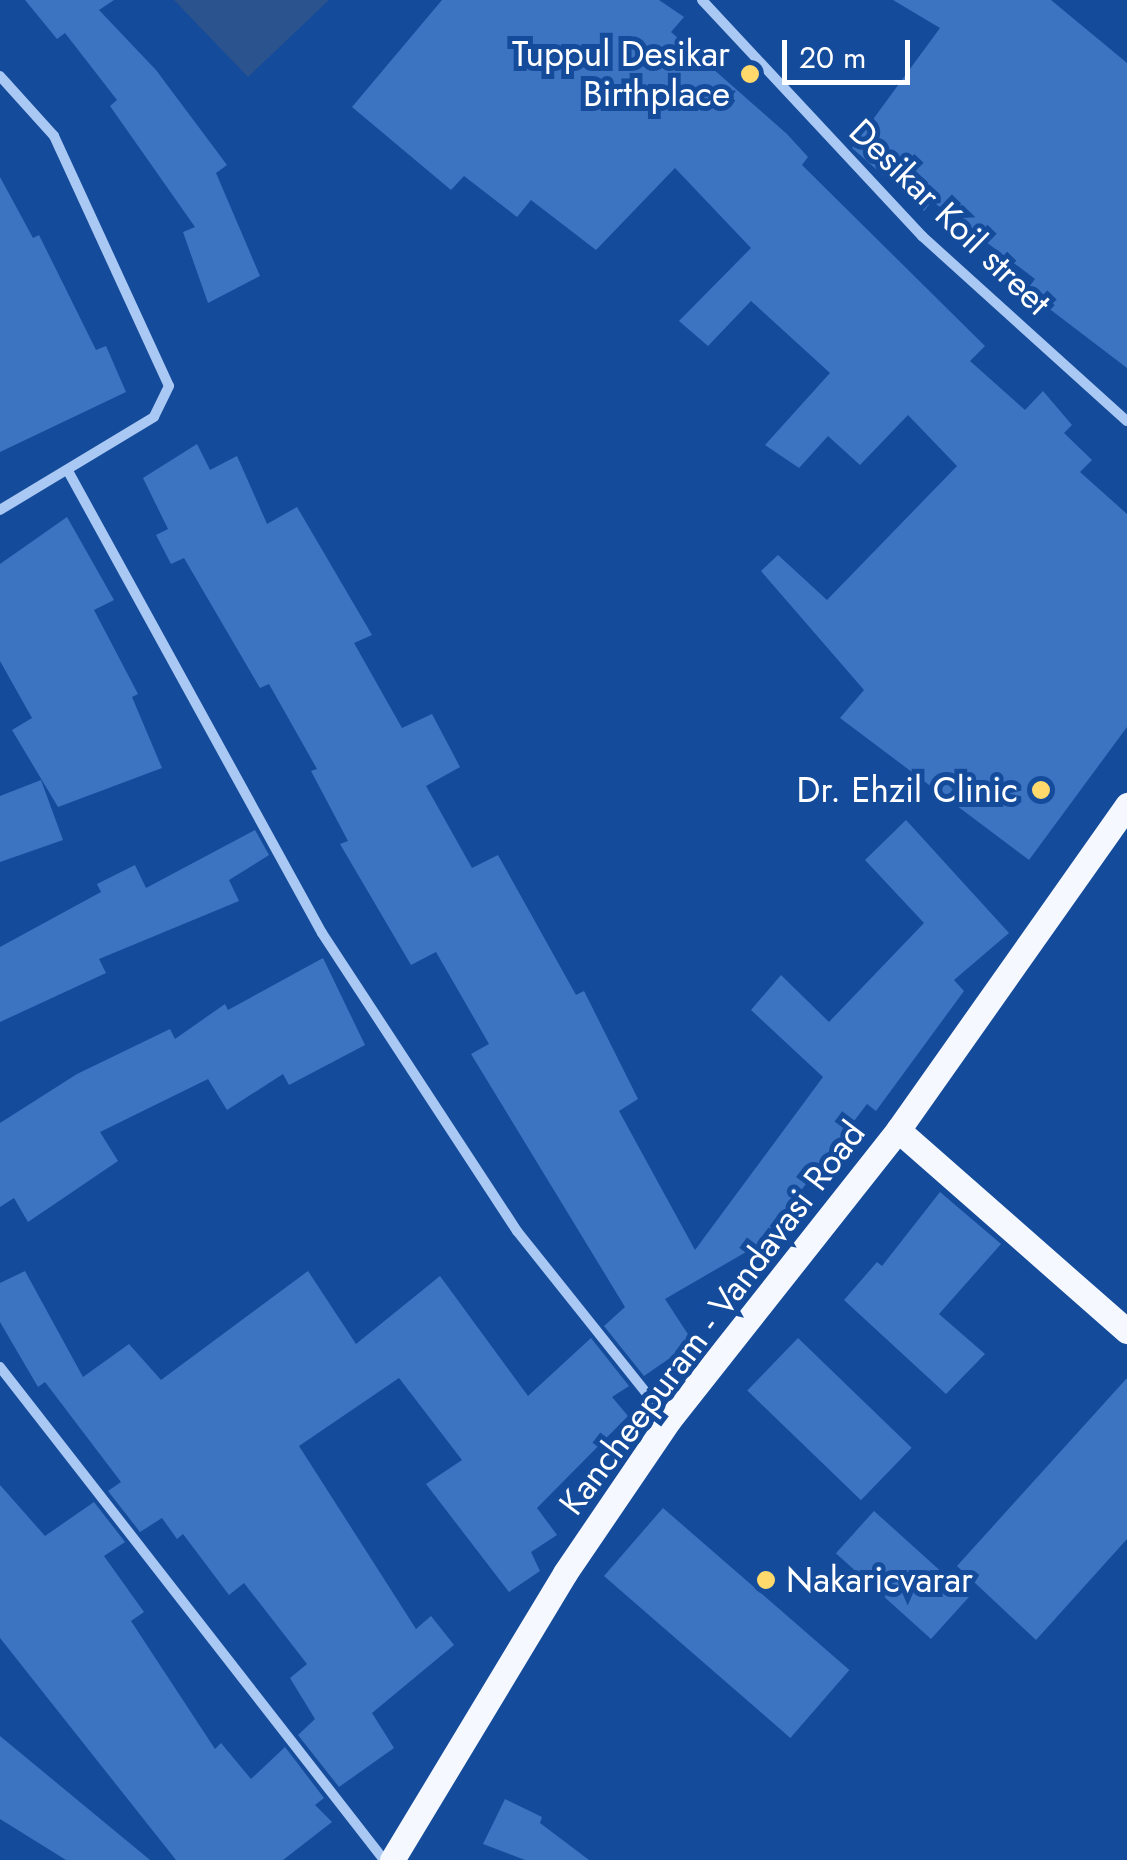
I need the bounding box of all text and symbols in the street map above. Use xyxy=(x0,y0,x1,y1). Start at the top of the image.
scale bar xyxy=(787,20,914,82)
place label: Tuppul Desikar Birthplace xyxy=(512,33,730,115)
text: 20 m xyxy=(799,36,866,79)
marker: Tuppul Desikar Birthplace xyxy=(739,63,761,85)
street label: Desikar Koil street xyxy=(841,110,1059,324)
place label: Dr. Ehzil Clinic xyxy=(797,769,1018,811)
marker: Dr. Ehzil Clinic xyxy=(1028,777,1054,803)
street label: Kancheepuram - Vandavasi Road xyxy=(550,1113,874,1523)
place label: Nakaricvarar xyxy=(786,1559,973,1601)
marker: Nakaricvarar xyxy=(755,1569,777,1591)

